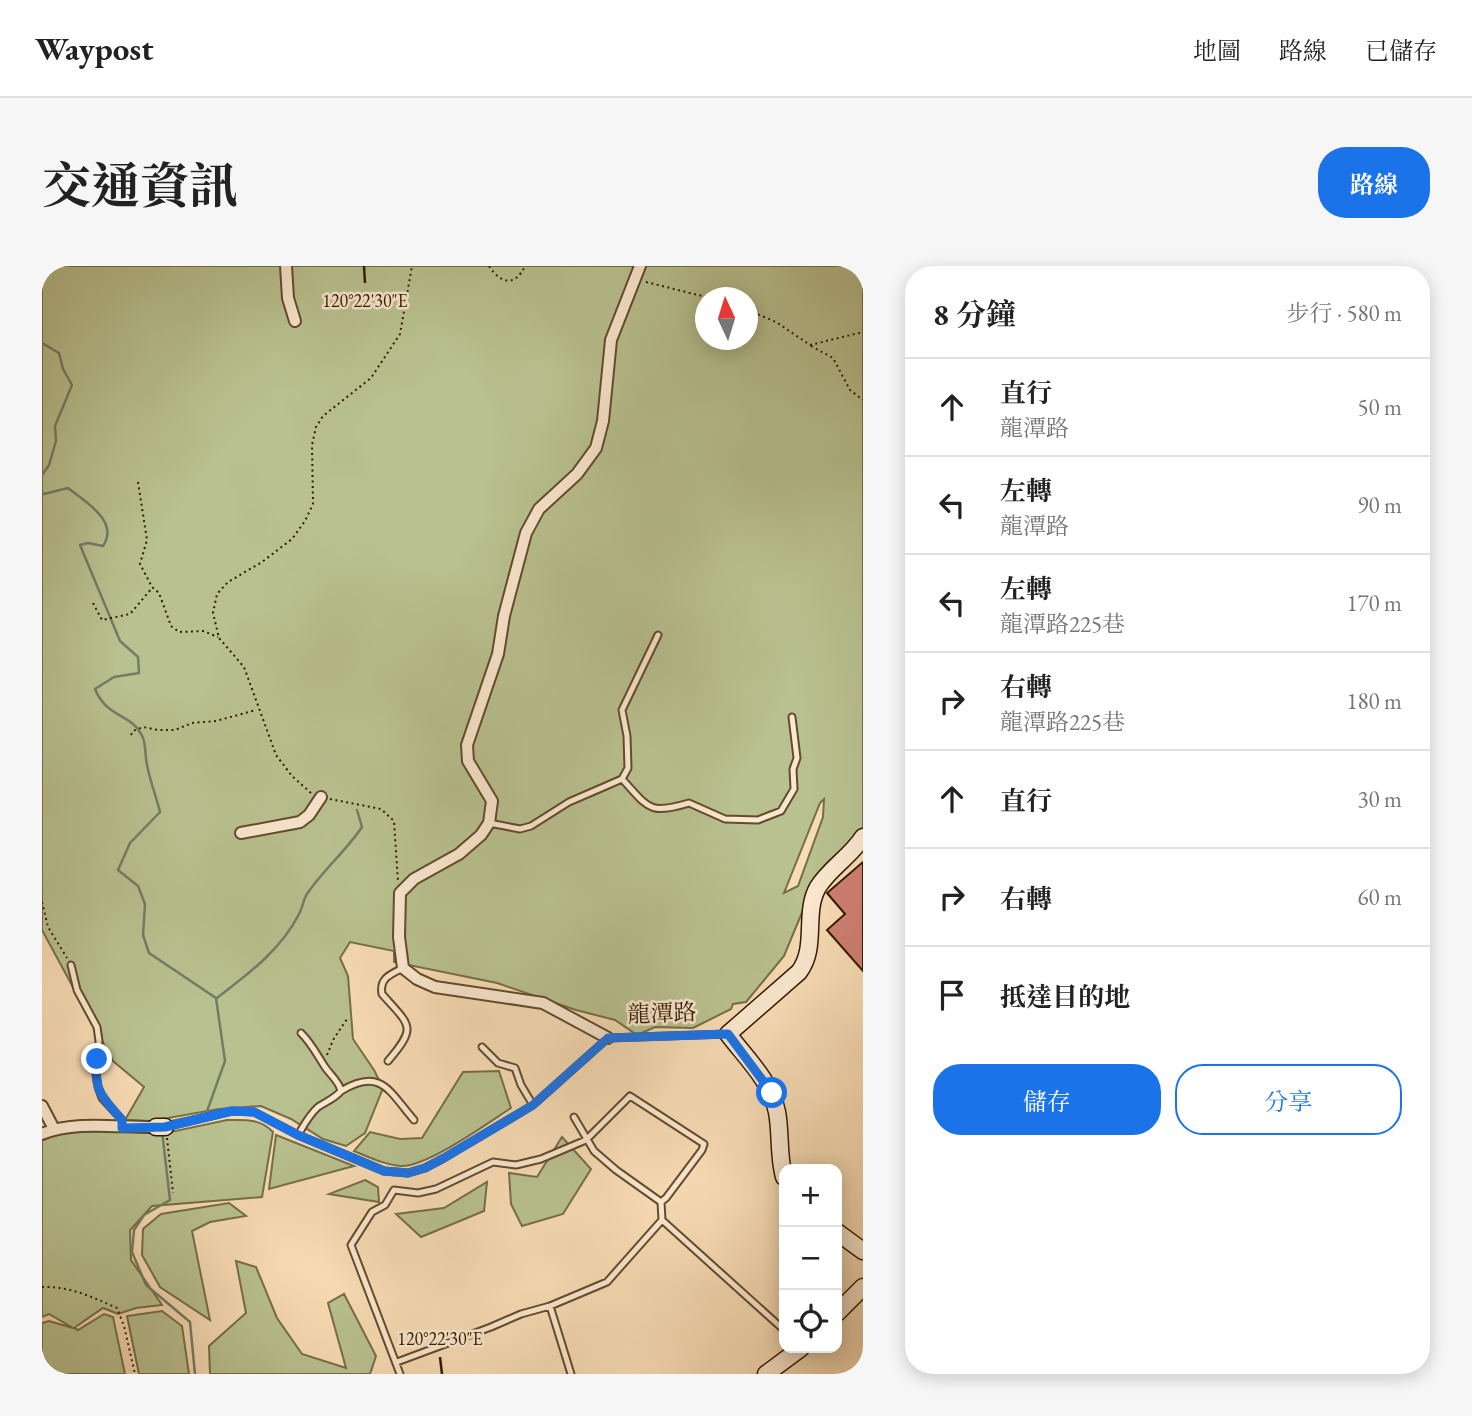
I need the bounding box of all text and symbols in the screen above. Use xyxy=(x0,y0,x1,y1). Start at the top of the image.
text: Waypost xyxy=(35,27,154,70)
text: 地圖 xyxy=(1193,35,1241,66)
text: 路線 xyxy=(1279,35,1327,66)
text: 已儲存 xyxy=(1365,35,1437,66)
button: 路線 xyxy=(1318,147,1430,218)
text: 交通資訊 xyxy=(42,154,238,218)
north arrow xyxy=(695,287,758,350)
text: 120°22'30"E xyxy=(322,289,408,312)
text: 8 分鐘 xyxy=(933,295,1016,334)
text: 步行 · 580 m xyxy=(1287,298,1402,328)
text: 直行 xyxy=(1000,376,1052,410)
icon: ahead xyxy=(933,388,971,426)
text: 50 m xyxy=(1357,392,1402,422)
text: 龍潭路 xyxy=(1000,413,1069,443)
text: 左轉 xyxy=(1000,474,1052,508)
icon: left xyxy=(933,486,971,524)
text: 90 m xyxy=(1357,490,1402,520)
text: 龍潭路 xyxy=(1000,511,1069,541)
text: 左轉 xyxy=(1000,572,1052,606)
icon: left xyxy=(933,584,971,622)
text: 170 m xyxy=(1346,588,1402,618)
text: 龍潭路225巷 xyxy=(1000,609,1125,639)
text: 右轉 xyxy=(1000,670,1052,704)
icon: right xyxy=(933,682,971,720)
text: 180 m xyxy=(1346,686,1402,716)
text: 龍潭路225巷 xyxy=(1000,707,1125,737)
icon: ahead xyxy=(933,780,971,818)
text: 直行 xyxy=(1000,784,1052,818)
text: 30 m xyxy=(1357,784,1402,814)
icon: right xyxy=(933,878,971,916)
text: 右轉 xyxy=(1000,882,1052,916)
text: 60 m xyxy=(1357,882,1402,912)
icon: arrive xyxy=(933,976,971,1014)
text: 抵達目的地 xyxy=(1000,980,1130,1014)
street label: 龍潭路 xyxy=(627,997,697,1029)
route end xyxy=(81,1043,112,1074)
button: 儲存 xyxy=(933,1064,1161,1135)
button: 分享 xyxy=(1175,1064,1402,1135)
route start xyxy=(756,1077,787,1108)
map controls xyxy=(779,1164,842,1353)
button: + xyxy=(779,1164,842,1227)
button: − xyxy=(779,1227,842,1290)
button: locate xyxy=(779,1290,842,1353)
text: 120°22'30"E xyxy=(397,1327,483,1350)

